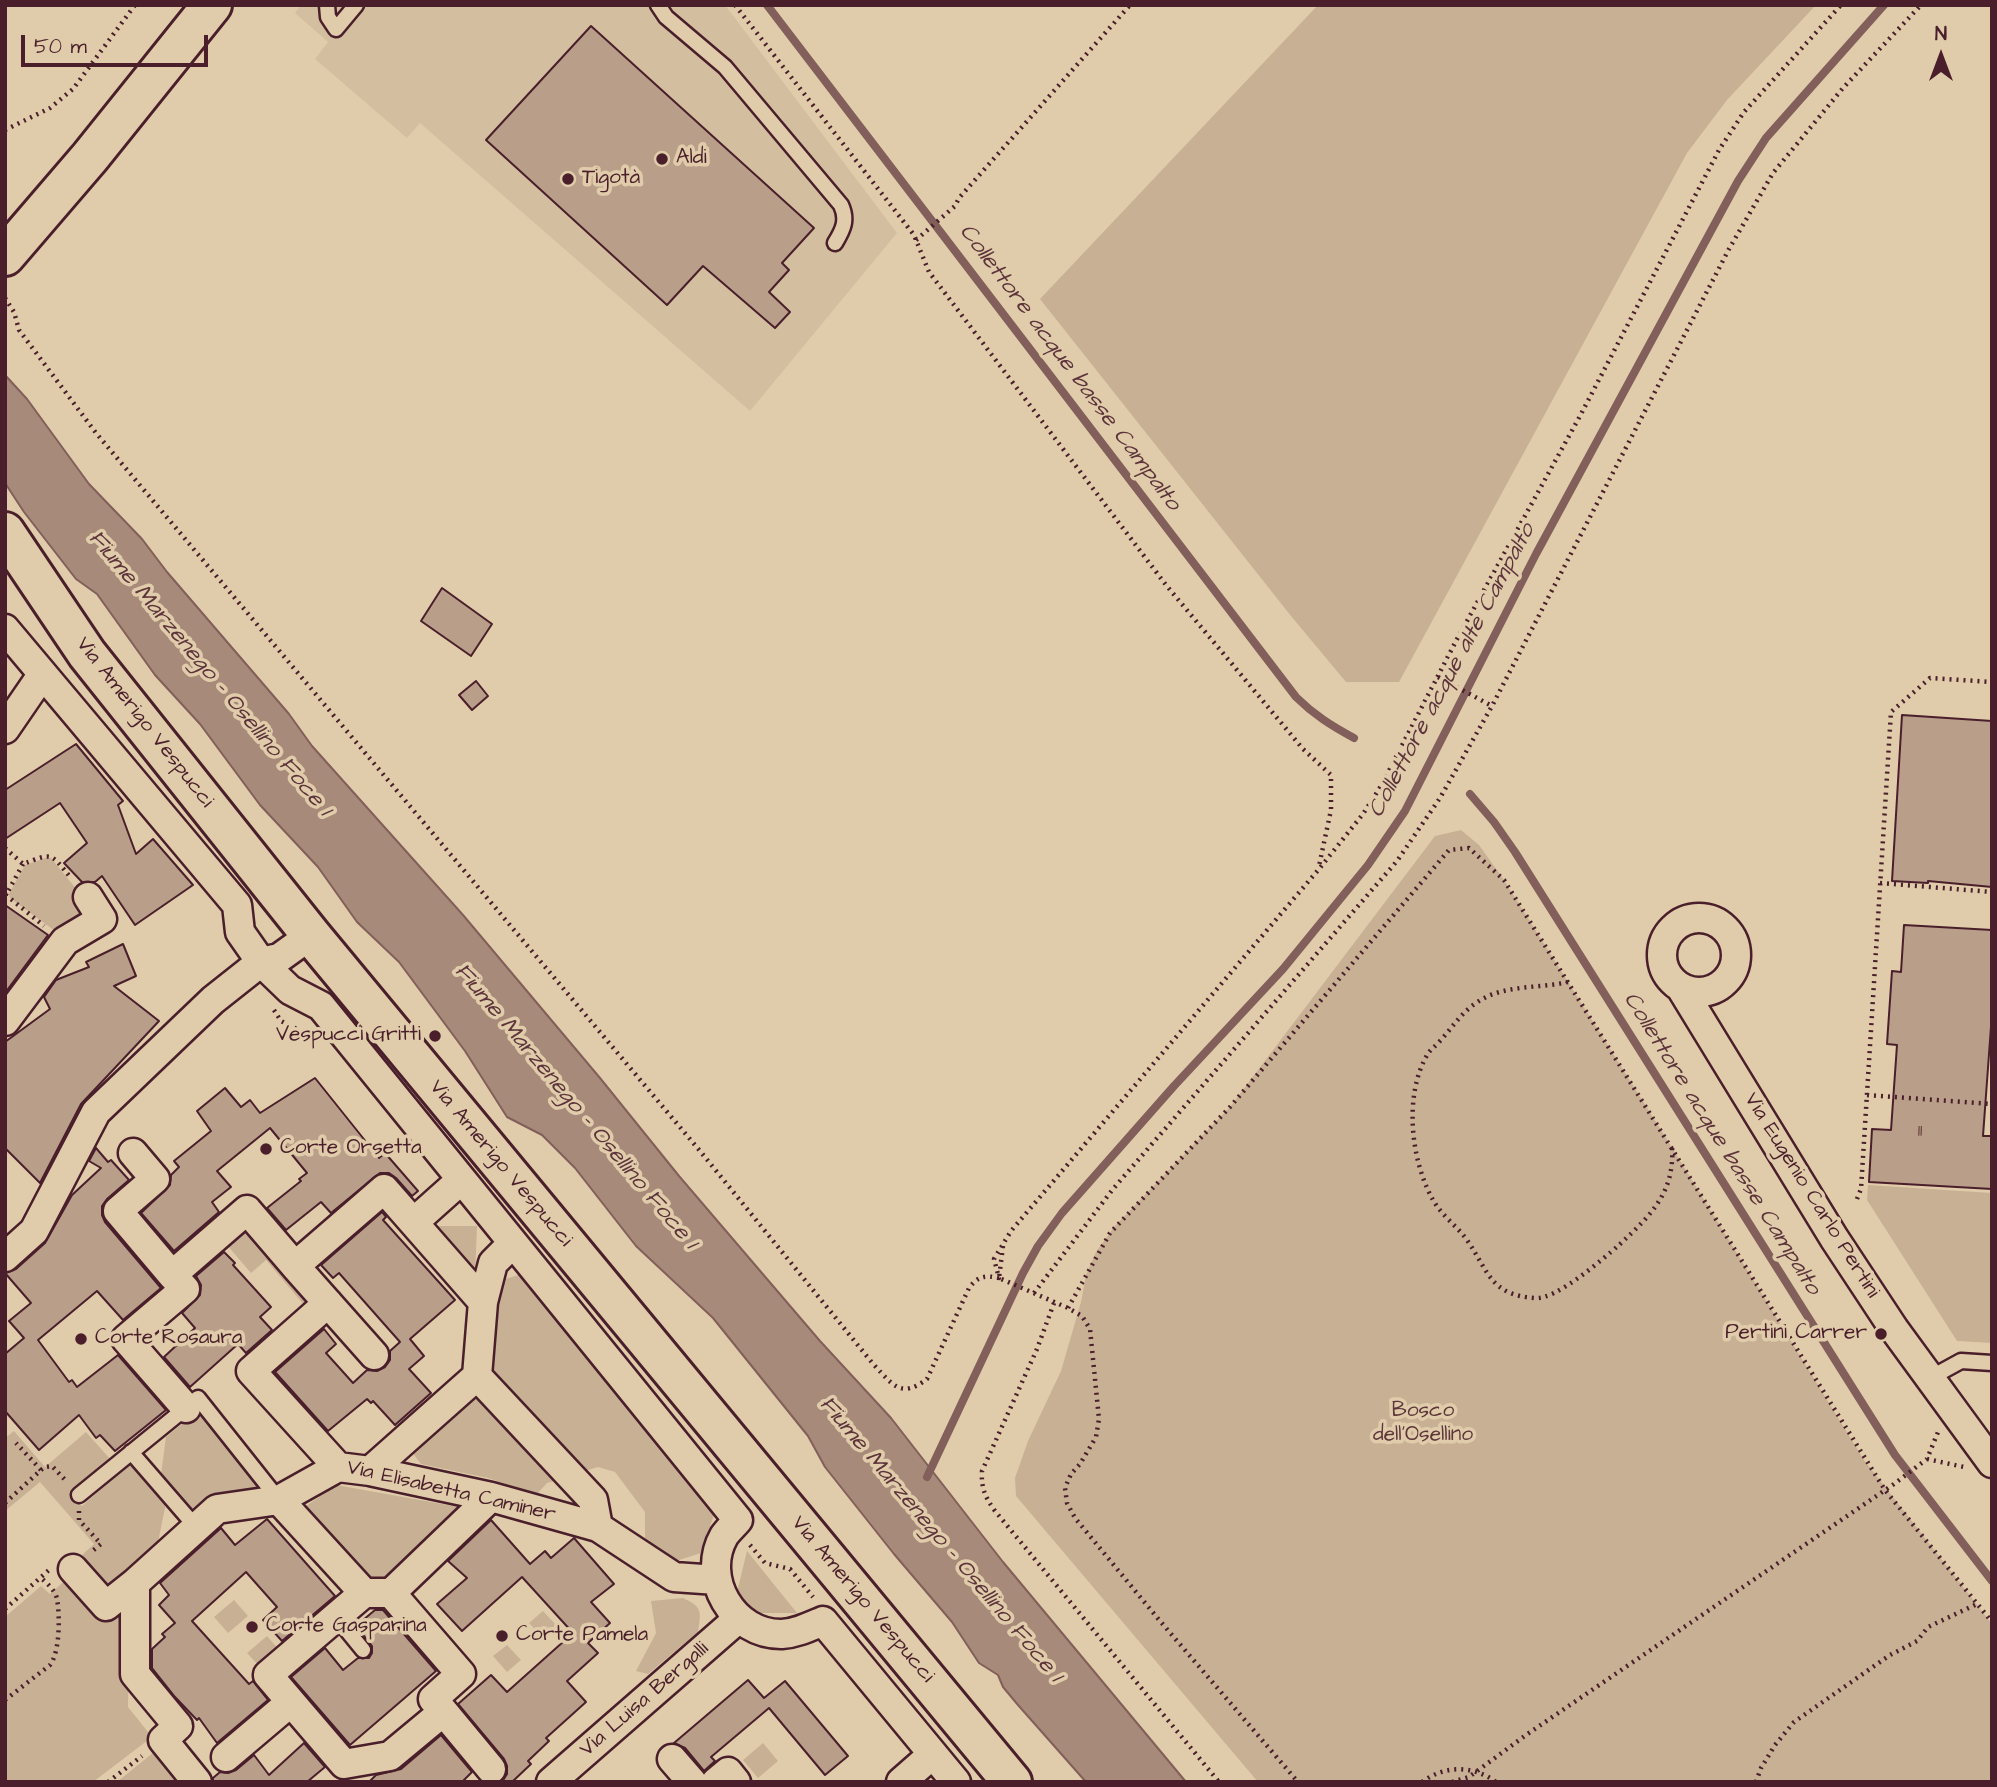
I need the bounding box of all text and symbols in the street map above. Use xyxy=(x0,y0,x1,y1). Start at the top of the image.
scale bar xyxy=(24,21,212,65)
north arrow xyxy=(1906,21,1976,91)
text: N xyxy=(1935,21,1947,48)
text: 50 m xyxy=(34,32,87,61)
place label: Aldi xyxy=(676,146,707,172)
marker: Aldi xyxy=(654,151,670,167)
place label: Tigotà xyxy=(582,166,640,192)
marker: Tigotà xyxy=(560,171,576,187)
water label: Collettore acque basse Campalto xyxy=(952,219,1186,517)
water label: Collettore acque alte Campalto xyxy=(1364,519,1542,823)
water label: Fiume Marzenego - Osellino Foce 1 xyxy=(81,526,337,822)
street label: Via Amerigo Vespucci xyxy=(70,633,218,813)
water label: Fiume Marzenego - Osellino Foce 1 xyxy=(447,959,703,1255)
water label: Collettore acque basse Campalto xyxy=(1616,988,1826,1300)
place label: Vespucci Gritti xyxy=(276,1023,421,1049)
marker: Vespucci Gritti xyxy=(427,1028,443,1044)
street label: Via Amerigo Vespucci xyxy=(423,1076,577,1252)
street label: Via Eugenio Carlo Pertini xyxy=(1738,1089,1884,1303)
house number: 11 xyxy=(1918,1121,1922,1143)
place label: Corte Orsetta xyxy=(280,1136,422,1162)
marker: Corte Orsetta xyxy=(258,1141,274,1157)
place label: Pertini Carrer xyxy=(1725,1321,1867,1347)
place label: Corte Rosaura xyxy=(95,1326,242,1352)
marker: Pertini Carrer xyxy=(1873,1326,1889,1342)
marker: Corte Rosaura xyxy=(73,1331,89,1347)
water label: Fiume Marzenego - Osellino Foce 1 xyxy=(812,1392,1068,1688)
park label: Bosco dell'Osellino xyxy=(1373,1399,1473,1449)
street label: Via Elisabetta Caminer xyxy=(344,1456,558,1528)
street label: Via Amerigo Vespucci xyxy=(785,1512,939,1688)
place label: Corte Gasparina xyxy=(266,1614,427,1640)
marker: Corte Gasparina xyxy=(244,1619,260,1635)
place label: Corte Pamela xyxy=(516,1623,648,1649)
marker: Corte Pamela xyxy=(494,1628,510,1644)
street label: Via Luisa Bergalli xyxy=(575,1637,715,1763)

